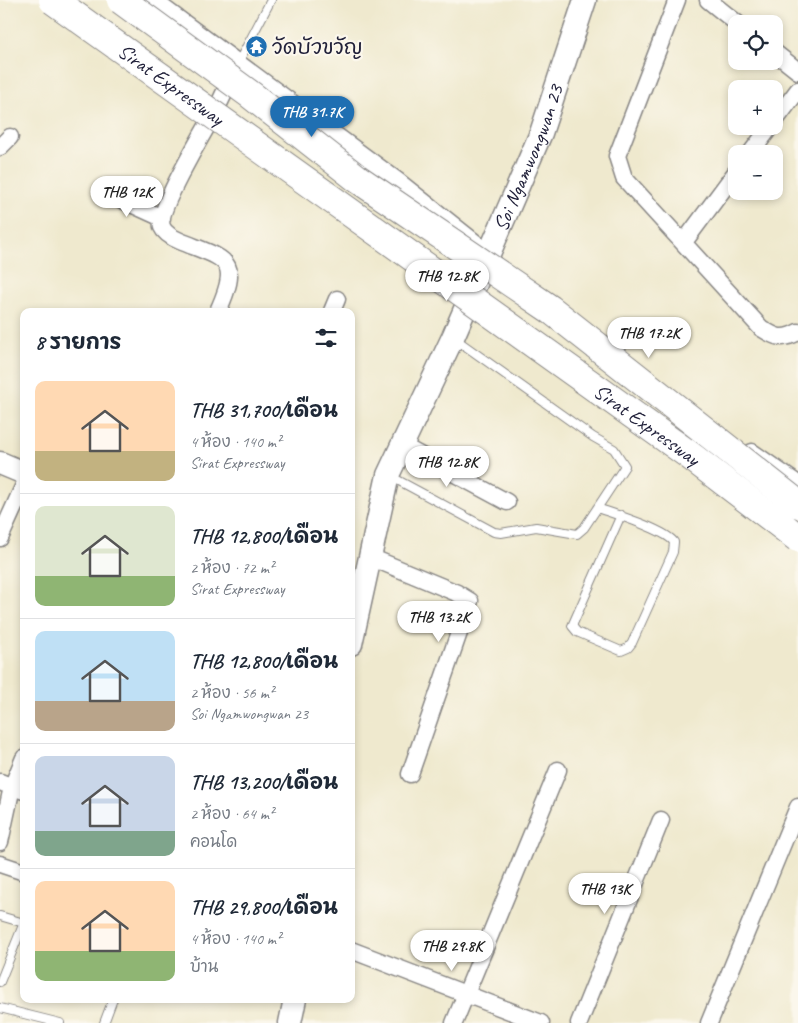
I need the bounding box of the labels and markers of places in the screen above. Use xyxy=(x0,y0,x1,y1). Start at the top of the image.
place label: วัดบัวขวัญ xyxy=(272,34,363,60)
temple icon: วัดบัวขวัญ xyxy=(244,35,268,59)
pin: THB 31.7K xyxy=(255,96,369,138)
pin: THB 12K xyxy=(81,176,173,218)
pin: THB 12.8K xyxy=(390,260,504,302)
pin: THB 17.2K xyxy=(592,316,706,359)
pin: THB 12.8K xyxy=(390,446,504,488)
pin: THB 13.2K xyxy=(382,600,496,643)
pin: THB 13K xyxy=(559,872,651,915)
pin: THB 29.8K xyxy=(395,930,509,972)

